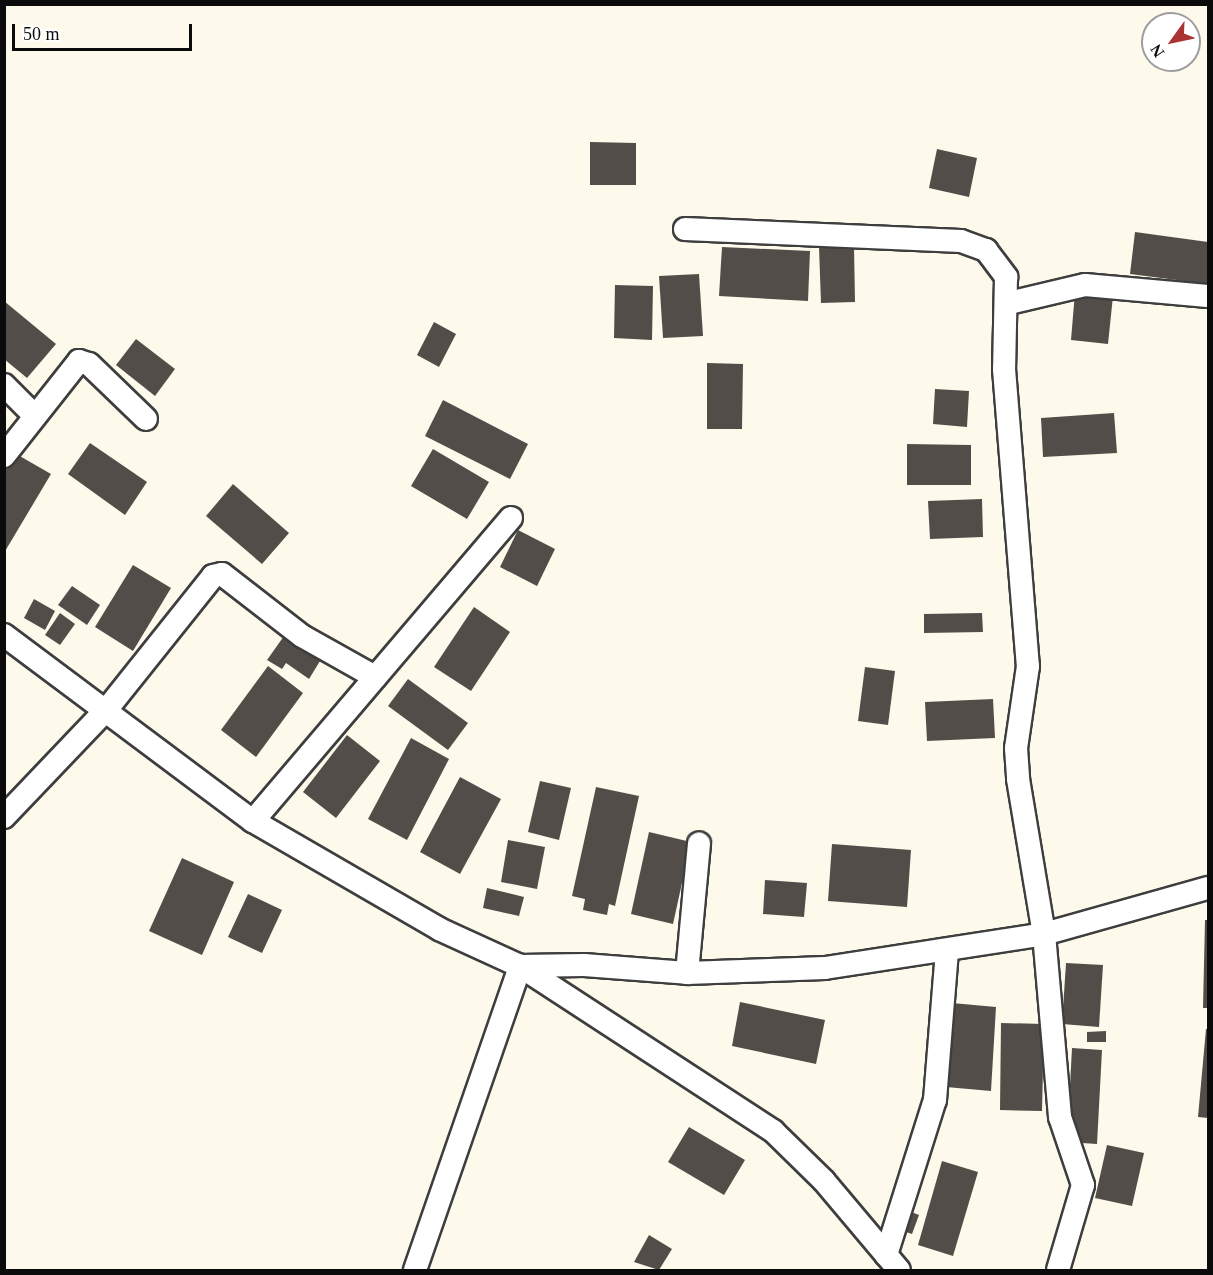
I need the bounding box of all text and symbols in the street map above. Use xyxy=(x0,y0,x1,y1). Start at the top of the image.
scale bar xyxy=(15,12,195,50)
north arrow xyxy=(1141,12,1201,72)
text: 50 m xyxy=(23,24,60,44)
text: N xyxy=(1147,42,1167,60)

